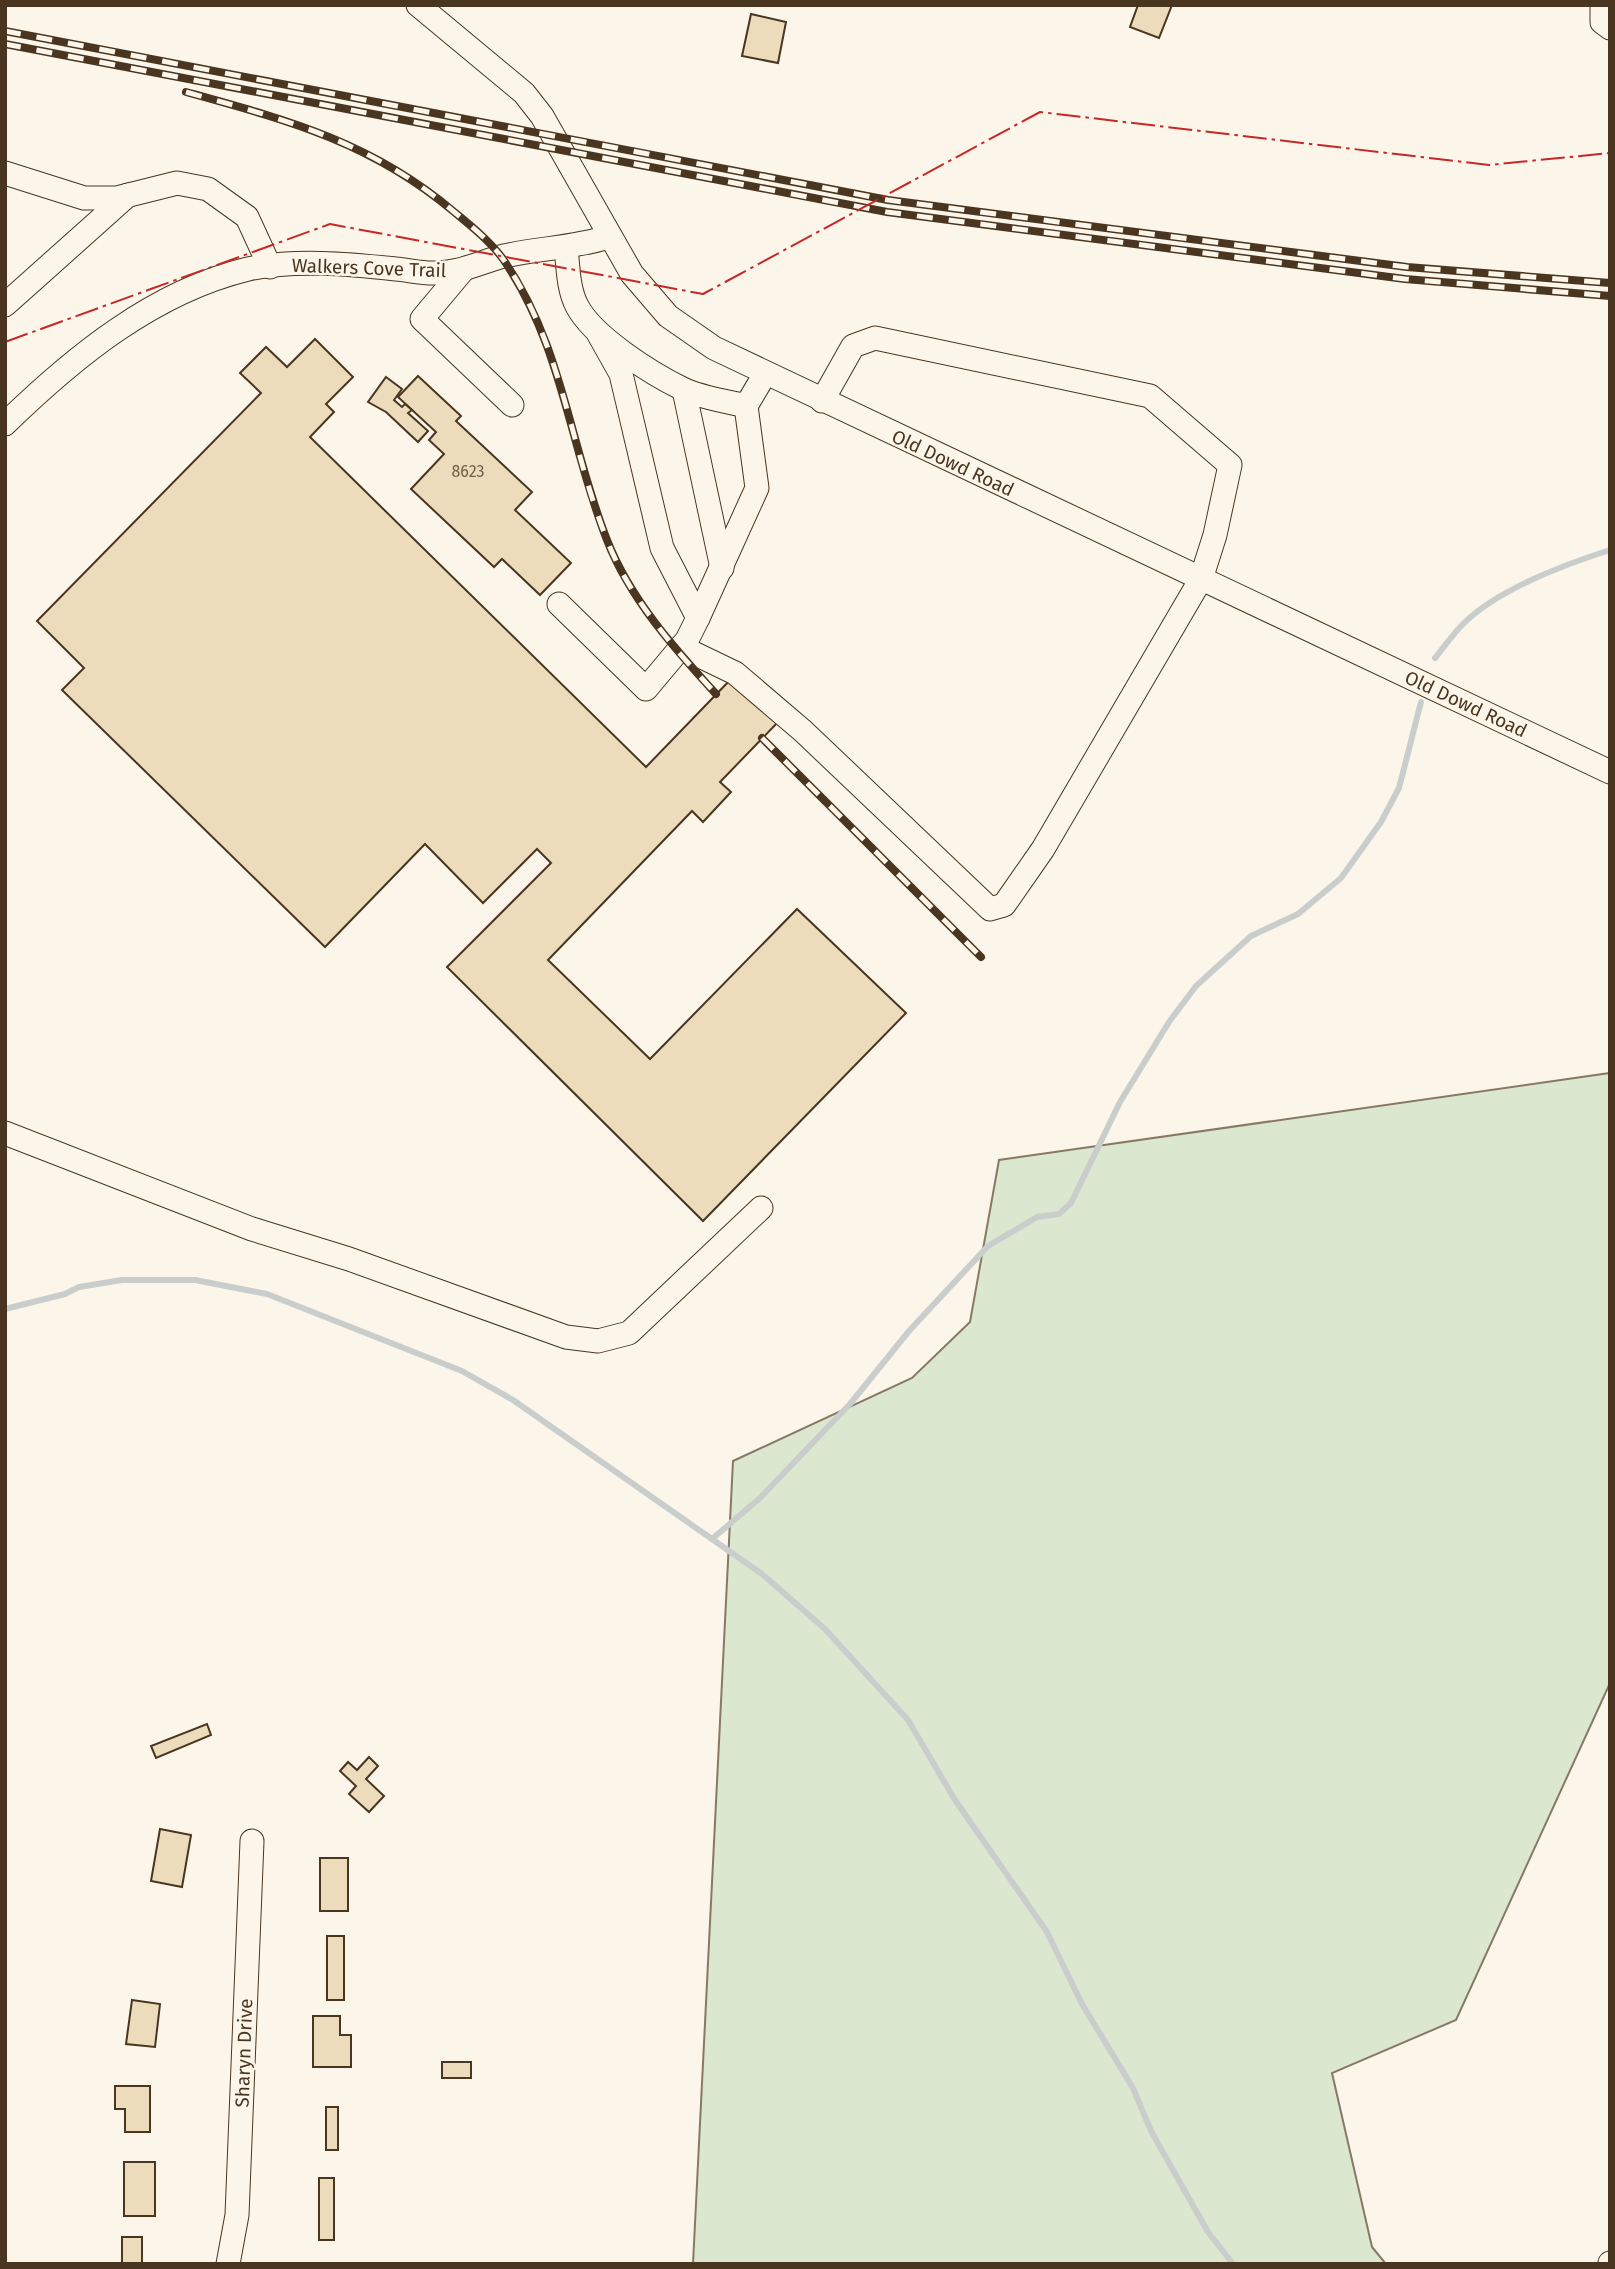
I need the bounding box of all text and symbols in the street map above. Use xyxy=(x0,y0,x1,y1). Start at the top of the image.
street label: Walkers Cove Trail xyxy=(291,254,447,282)
street label: Old Dowd Road xyxy=(888,425,1018,501)
house number: 8623 xyxy=(452,462,484,481)
street label: Old Dowd Road xyxy=(1401,666,1531,742)
street label: Sharyn Drive xyxy=(231,1998,257,2108)

